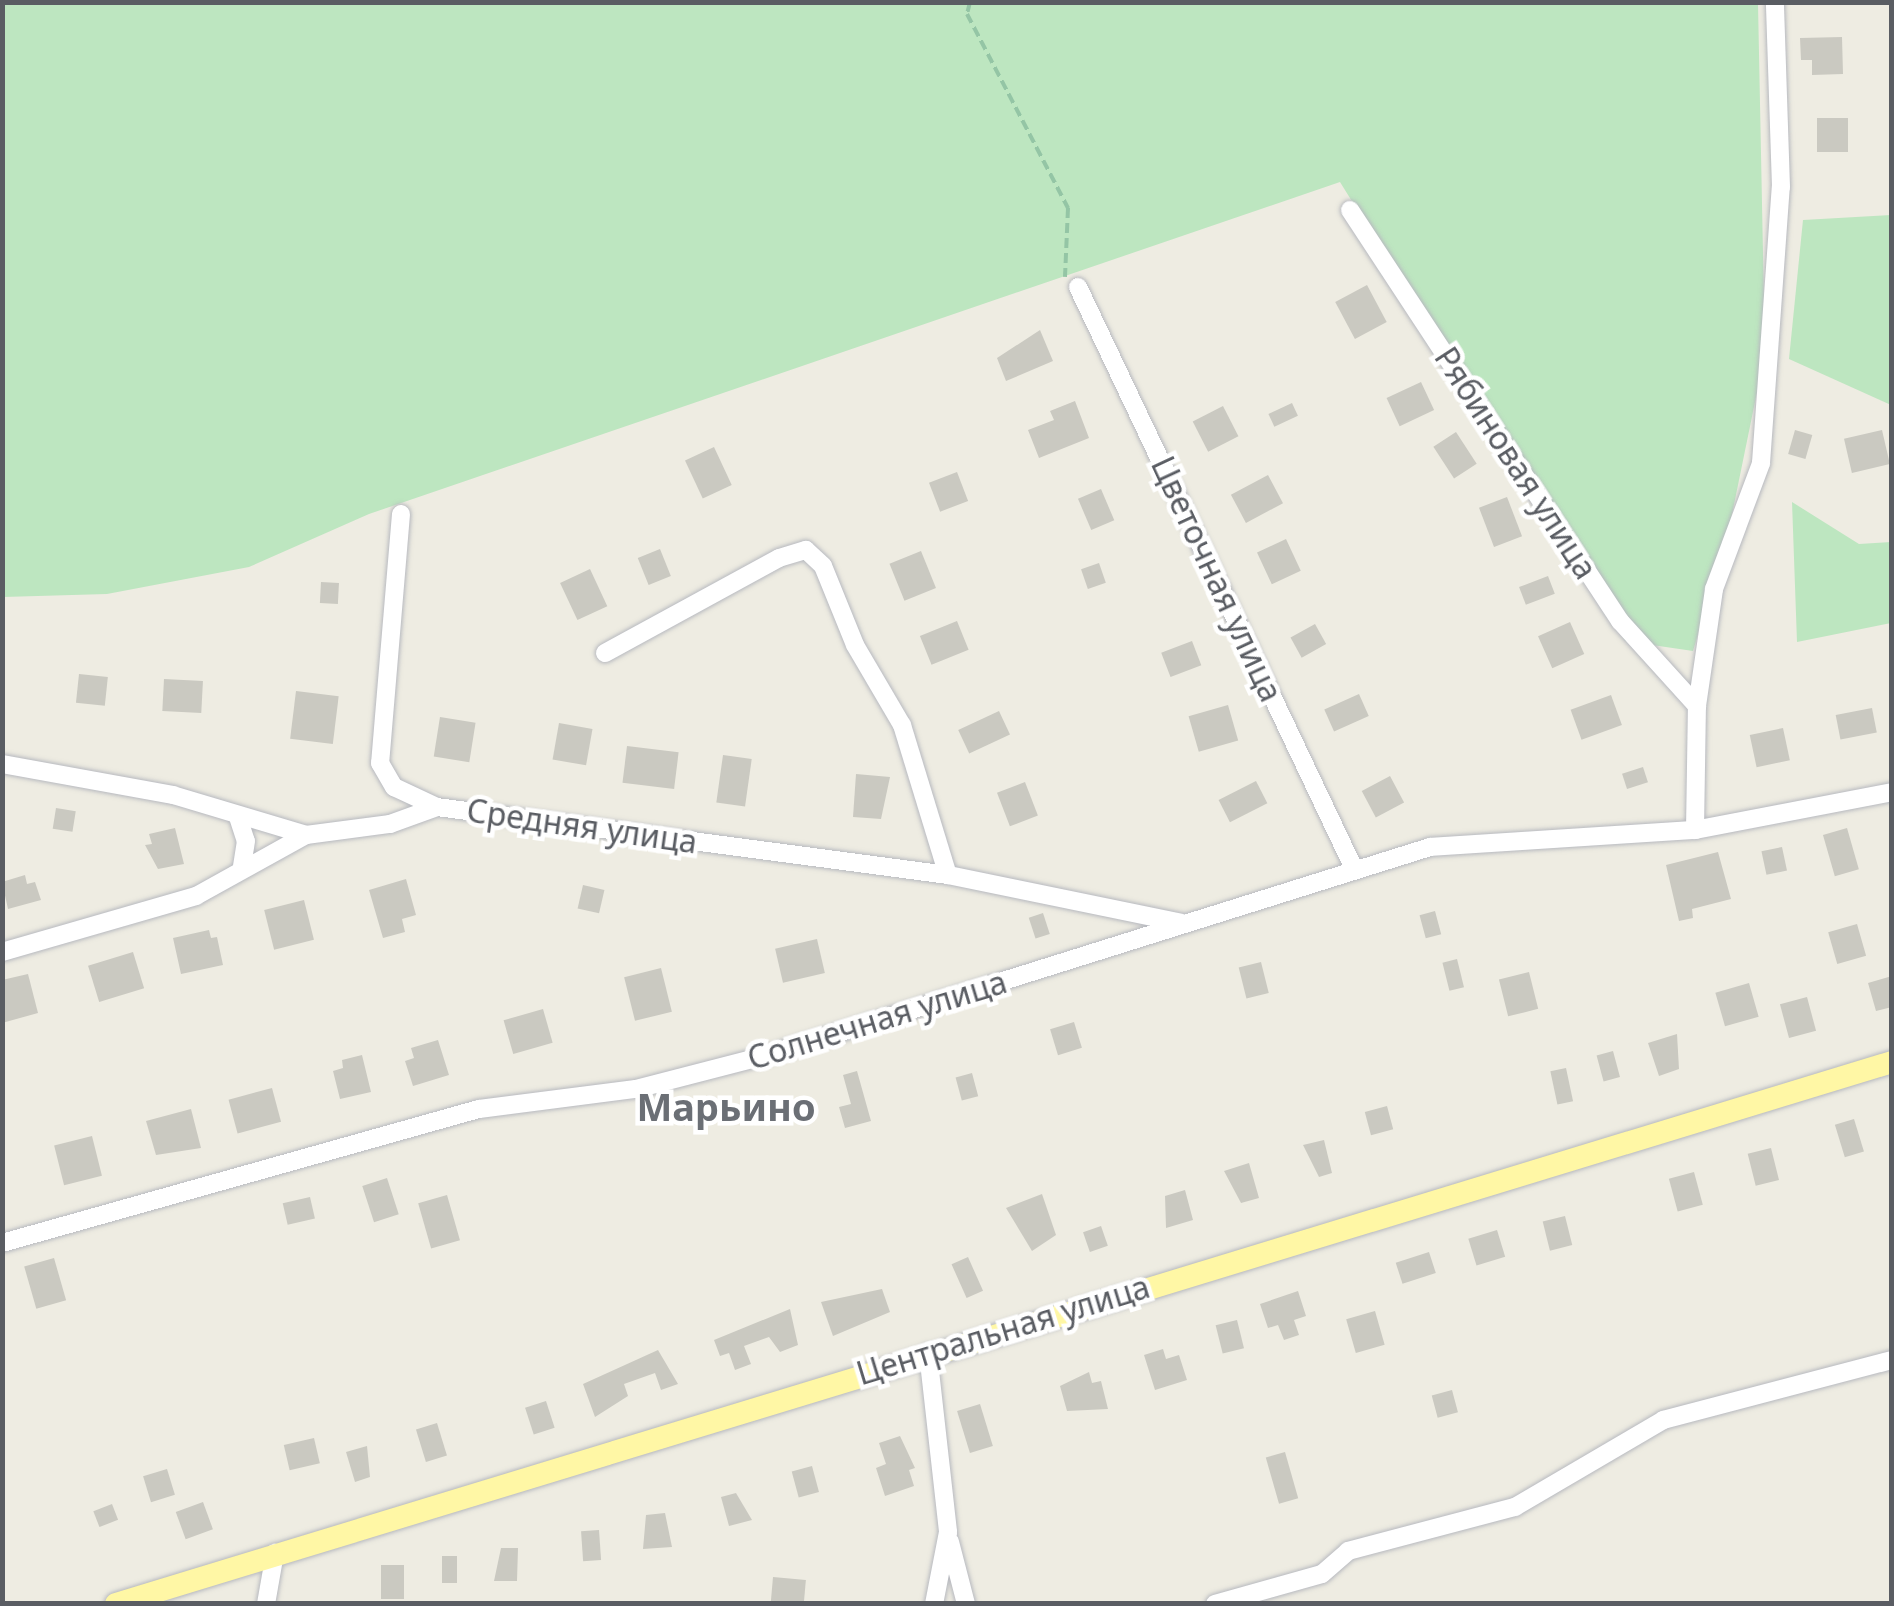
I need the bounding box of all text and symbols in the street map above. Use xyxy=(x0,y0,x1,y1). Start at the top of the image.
street label: Рябиновая улица xyxy=(1427,340,1605,586)
street label: Цветочная улица xyxy=(1143,450,1291,708)
street label: Средняя улица xyxy=(464,791,700,861)
street label: Солнечная улица xyxy=(743,962,1011,1078)
district label: Марьино xyxy=(636,1084,816,1130)
street label: Центральная улица xyxy=(852,1267,1154,1393)

